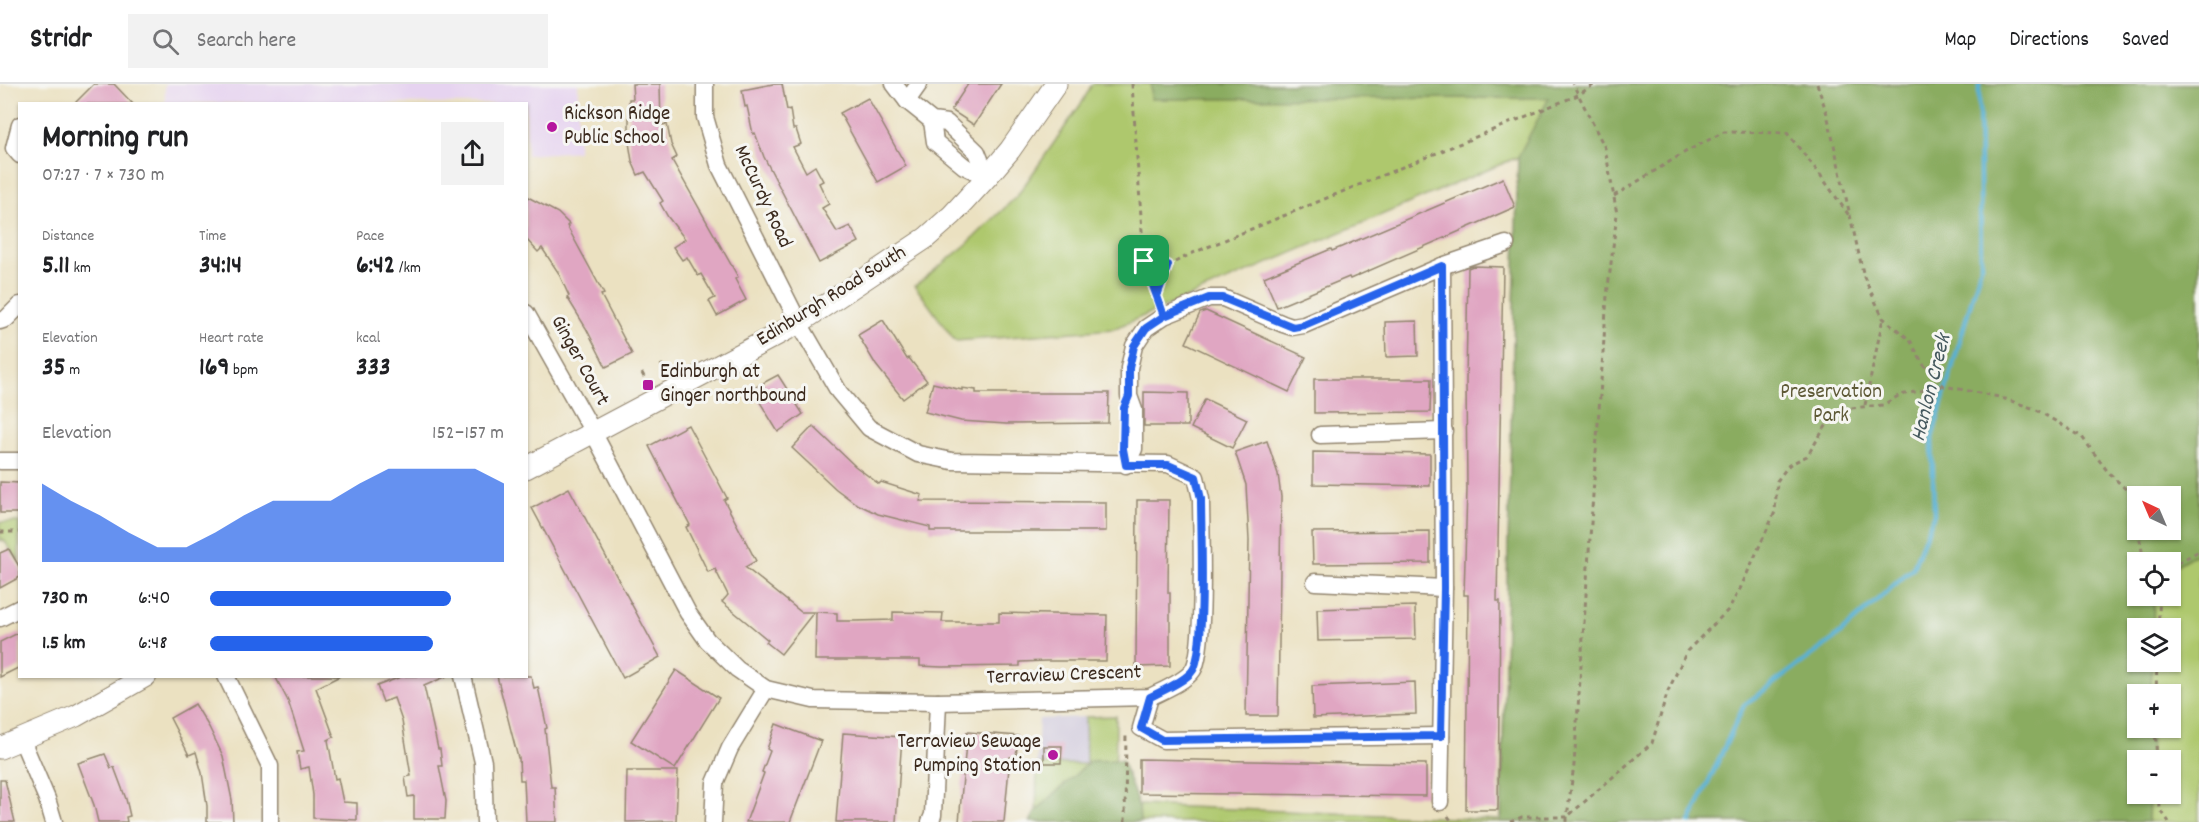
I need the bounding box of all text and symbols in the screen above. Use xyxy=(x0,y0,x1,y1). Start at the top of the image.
search box xyxy=(128,14,548,68)
text: Stridr xyxy=(30,21,92,61)
icon: search xyxy=(149,25,182,58)
text: Search here xyxy=(197,26,296,57)
text: Map xyxy=(1945,26,1976,56)
text: Directions xyxy=(2009,26,2089,56)
text: Saved xyxy=(2122,26,2169,56)
place label: Rickson Ridge Public School xyxy=(564,100,670,154)
text: Morning run xyxy=(42,116,189,163)
marker: Rickson Ridge Public School xyxy=(545,120,559,134)
button: share xyxy=(441,122,504,185)
street label: McCurdy Road xyxy=(725,141,799,253)
text: 07:27 · 7 × 730 m xyxy=(42,162,164,190)
text: Distance xyxy=(42,225,94,248)
text: Time xyxy=(199,225,226,248)
text: Pace xyxy=(356,225,384,248)
pin xyxy=(1118,235,1169,286)
street label: Edinburgh Road South xyxy=(751,239,913,355)
icon: arrive xyxy=(1127,244,1160,277)
text: 5.11 xyxy=(42,248,70,285)
text: 34:14 xyxy=(199,248,242,285)
text: 6:42 xyxy=(356,248,395,285)
text: km xyxy=(70,257,91,280)
text: /km xyxy=(395,257,421,280)
street label: Ginger Court xyxy=(542,310,616,412)
text: Elevation xyxy=(42,327,98,350)
text: Heart rate xyxy=(199,327,264,350)
text: kcal xyxy=(356,327,380,350)
water label: Hanlon Creek xyxy=(1904,329,1961,445)
text: 35 xyxy=(42,350,66,387)
text: 169 xyxy=(199,350,229,387)
text: 333 xyxy=(356,350,391,387)
place label: Edinburgh at Ginger northbound xyxy=(660,358,806,412)
text: m xyxy=(66,359,80,382)
text: bpm xyxy=(229,359,258,382)
marker: Edinburgh at Ginger northbound xyxy=(641,378,655,392)
park label: Preservation Park xyxy=(1780,378,1882,432)
text: Elevation xyxy=(42,420,112,448)
text: 152–157 m xyxy=(432,420,504,448)
north arrow xyxy=(2127,486,2181,540)
map controls xyxy=(2127,486,2181,804)
button: locate xyxy=(2127,552,2181,606)
text: 730 m xyxy=(42,585,88,613)
text: 6:40 xyxy=(138,585,170,613)
button: layers xyxy=(2127,618,2181,672)
text: 1.5 km xyxy=(42,630,85,658)
text: 6:48 xyxy=(138,630,167,658)
street label: Terraview Crescent xyxy=(986,658,1142,694)
button: + xyxy=(2127,684,2181,738)
place label: Terraview Sewage Pumping Station xyxy=(897,728,1041,782)
marker: Terraview Sewage Pumping Station xyxy=(1046,748,1060,762)
button: − xyxy=(2127,750,2181,804)

